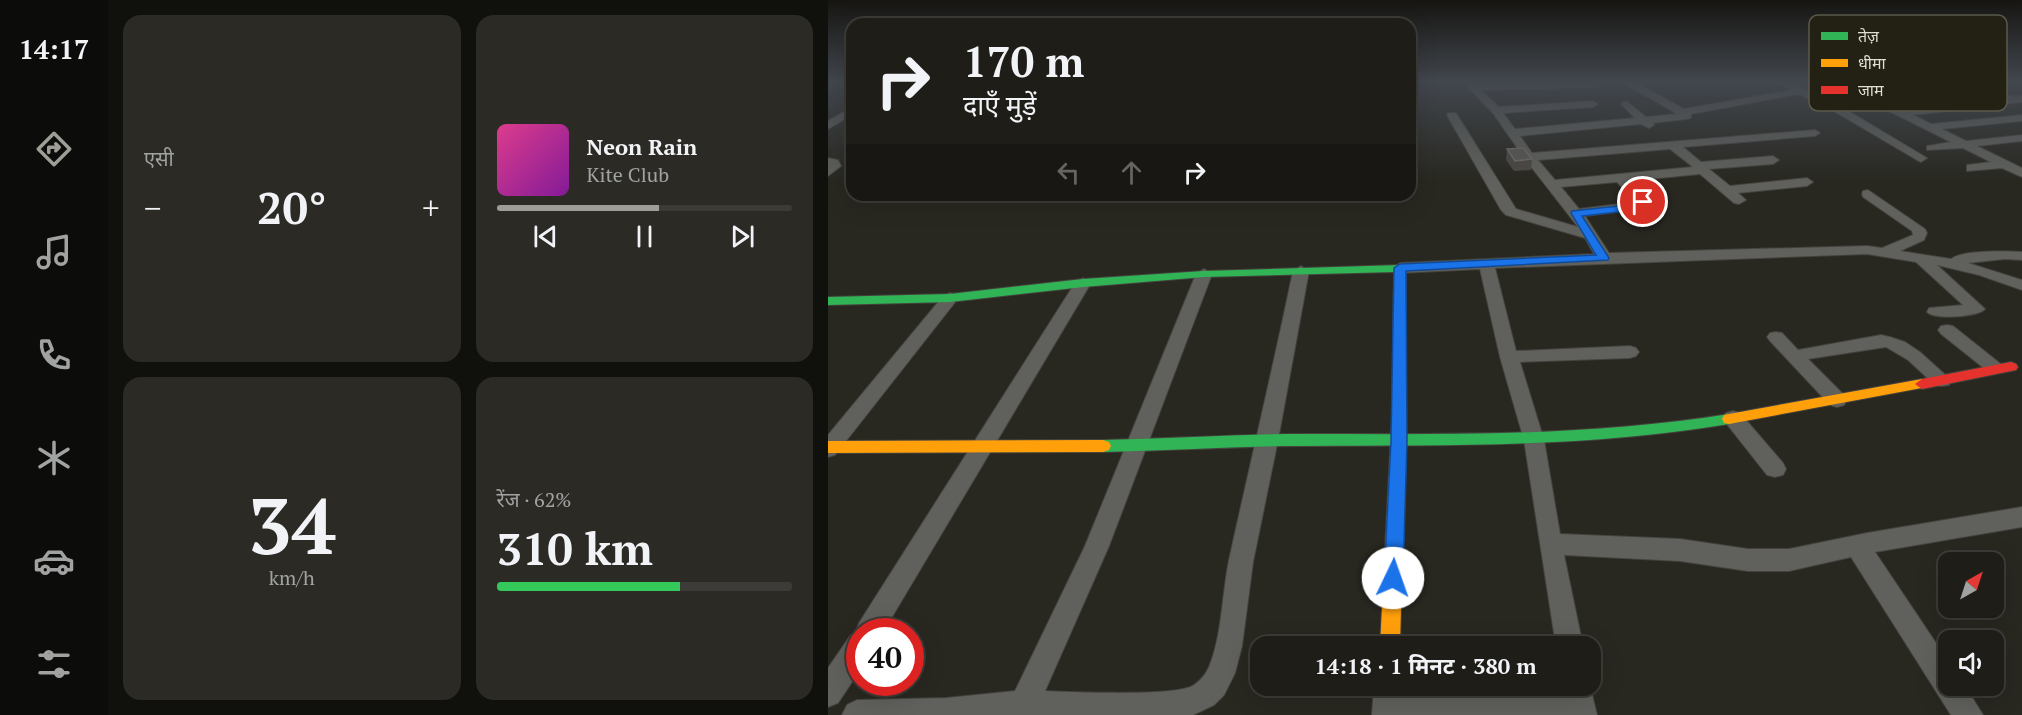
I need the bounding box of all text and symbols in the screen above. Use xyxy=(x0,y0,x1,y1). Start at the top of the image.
legend xyxy=(1809,15,2007,111)
text: तेज़ xyxy=(1858,25,1880,47)
text: 14:17 xyxy=(19,31,89,67)
text: 170 m xyxy=(963,33,1084,89)
icon: right xyxy=(864,42,942,120)
text: धीमा xyxy=(1858,52,1887,74)
text: जाम xyxy=(1858,79,1884,101)
text: दाएँ मुड़ें xyxy=(963,87,1036,123)
icon: directions xyxy=(33,128,75,170)
text: Neon Rain xyxy=(587,132,697,161)
text: एसी xyxy=(144,145,174,172)
icon: left xyxy=(1052,156,1085,189)
icon: ahead xyxy=(1115,156,1148,189)
icon: right xyxy=(1178,156,1211,189)
text: Kite Club xyxy=(587,161,669,188)
pin xyxy=(1617,176,1668,227)
text: 20° xyxy=(257,177,326,237)
icon: arrive xyxy=(1626,185,1659,218)
text: − xyxy=(144,186,162,229)
text: + xyxy=(422,186,440,229)
icon: previous xyxy=(529,220,562,253)
icon: pause xyxy=(628,220,661,253)
icon: next xyxy=(726,220,759,253)
icon: music xyxy=(33,231,75,273)
icon: phone xyxy=(33,334,75,376)
icon: climate xyxy=(33,437,75,479)
text: 34 xyxy=(248,473,336,576)
text: रेंज · 62% xyxy=(497,486,572,513)
text: 310 km xyxy=(497,518,653,578)
icon: car xyxy=(33,540,75,582)
position arrow xyxy=(1361,546,1425,610)
north arrow xyxy=(1938,552,2004,618)
map controls xyxy=(1938,552,2004,696)
text: km/h xyxy=(269,564,315,591)
speed limit sign: 40 xyxy=(846,618,924,696)
button: sound xyxy=(1938,630,2004,696)
icon: filters xyxy=(33,643,75,685)
text: 14:18 · 1 मिनट · 380 m xyxy=(1314,651,1537,680)

